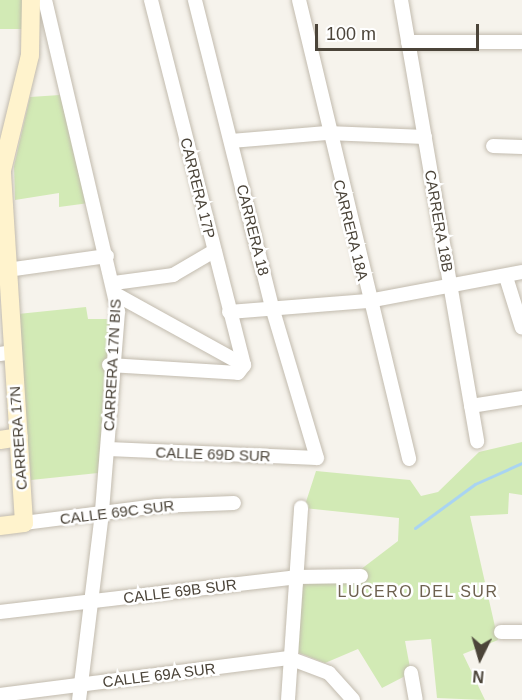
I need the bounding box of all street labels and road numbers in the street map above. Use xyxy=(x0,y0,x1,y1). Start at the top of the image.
street label: CARRERA 17P xyxy=(177,135,219,241)
street label: CARRERA 18B xyxy=(421,168,457,274)
street label: CARRERA 18A xyxy=(330,177,372,283)
street label: CARRERA 18 xyxy=(233,182,273,278)
street label: CARRERA 17N BIS xyxy=(100,298,124,432)
street label: CARRERA 17N xyxy=(5,385,31,491)
street label: CALLE 69D SUR xyxy=(155,443,271,465)
street label: CALLE 69C SUR xyxy=(59,496,175,528)
street label: CALLE 69B SUR xyxy=(122,575,238,607)
street label: CALLE 69A SUR xyxy=(101,659,217,691)

